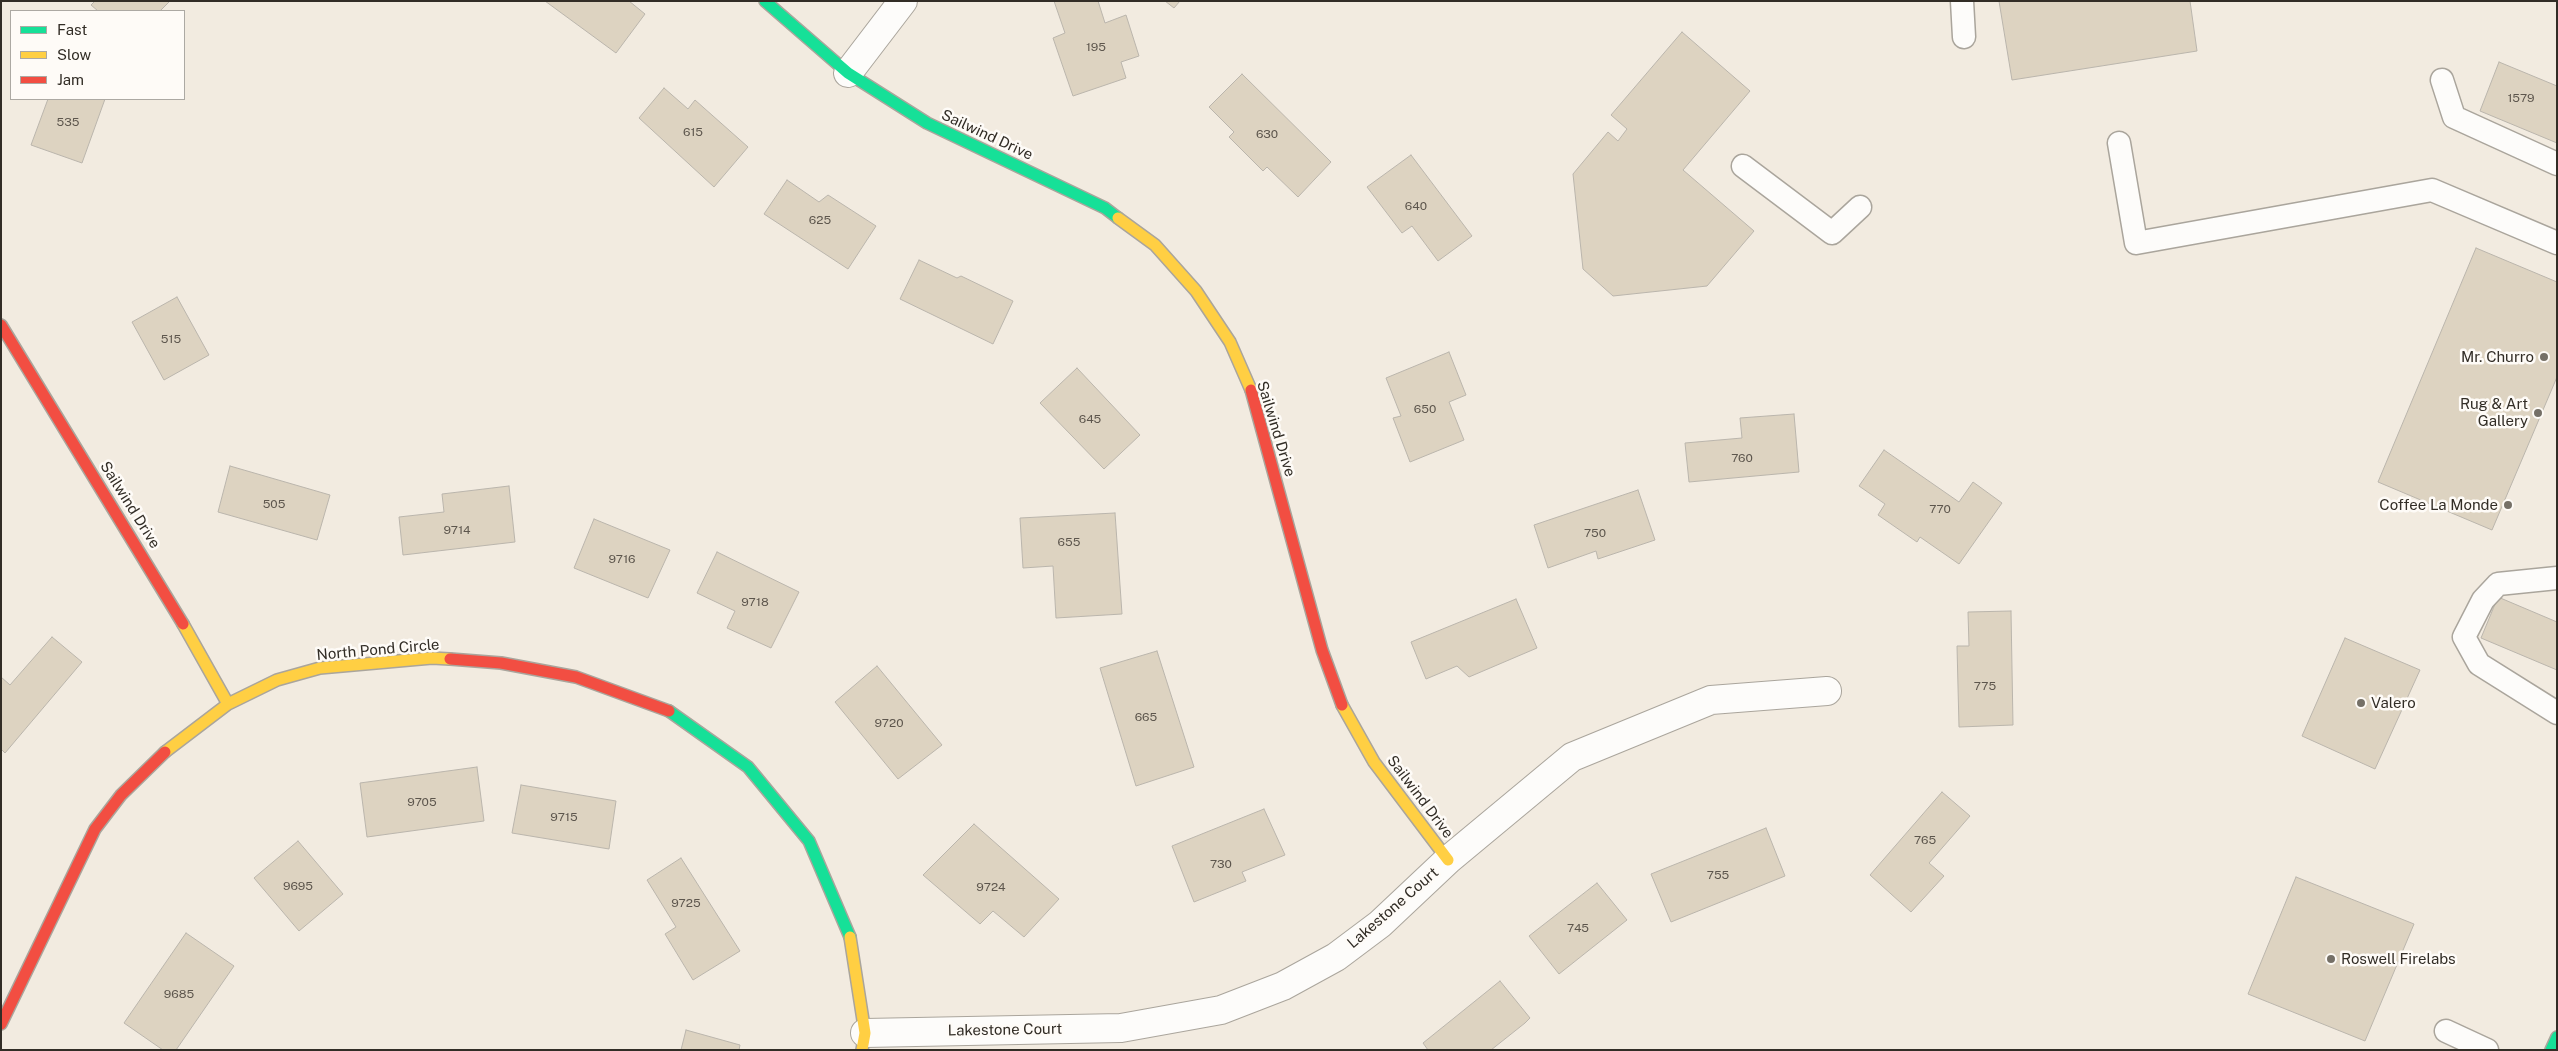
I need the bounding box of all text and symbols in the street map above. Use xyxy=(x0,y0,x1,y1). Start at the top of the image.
legend xyxy=(10,10,185,100)
text: Fast xyxy=(57,21,87,38)
house number: 195 xyxy=(1086,40,1106,54)
text: Slow xyxy=(57,46,91,63)
text: Jam xyxy=(57,71,84,88)
house number: 1579 xyxy=(2507,91,2535,105)
street label: Sailwind Drive xyxy=(938,106,1036,164)
house number: 535 xyxy=(57,115,79,129)
house number: 615 xyxy=(683,125,703,139)
house number: 630 xyxy=(1256,127,1278,141)
house number: 640 xyxy=(1405,199,1427,213)
house number: 625 xyxy=(809,213,831,227)
house number: 515 xyxy=(161,332,181,346)
place label: Mr. Churro xyxy=(2461,348,2534,366)
marker: Mr. Churro xyxy=(2538,351,2550,363)
street label: Sailwind Drive xyxy=(1253,379,1299,479)
place label: Rug & Art Gallery xyxy=(2460,395,2528,430)
house number: 650 xyxy=(1414,402,1436,416)
marker: Rug & Art Gallery xyxy=(2532,407,2544,419)
house number: 645 xyxy=(1079,412,1101,426)
house number: 760 xyxy=(1731,451,1753,465)
street label: Sailwind Drive xyxy=(96,458,164,552)
place label: Coffee La Monde xyxy=(2379,496,2498,514)
house number: 505 xyxy=(263,497,285,511)
marker: Coffee La Monde xyxy=(2502,499,2514,511)
house number: 770 xyxy=(1929,502,1951,516)
house number: 9714 xyxy=(443,523,471,537)
house number: 750 xyxy=(1584,526,1606,540)
house number: 655 xyxy=(1058,535,1080,549)
house number: 9716 xyxy=(608,552,636,566)
house number: 9718 xyxy=(741,595,769,609)
street label: North Pond Circle xyxy=(316,636,440,664)
house number: 775 xyxy=(1974,679,1996,693)
place label: Valero xyxy=(2371,694,2416,712)
marker: Valero xyxy=(2355,697,2367,709)
house number: 665 xyxy=(1135,710,1157,724)
house number: 9720 xyxy=(874,716,904,730)
street label: Sailwind Drive xyxy=(1383,752,1457,842)
house number: 9705 xyxy=(407,795,437,809)
house number: 9715 xyxy=(550,810,578,824)
house number: 765 xyxy=(1914,833,1936,847)
house number: 730 xyxy=(1210,857,1232,871)
street label: Lakestone Court xyxy=(1344,864,1442,952)
house number: 755 xyxy=(1707,868,1729,882)
house number: 9695 xyxy=(283,879,313,893)
house number: 9724 xyxy=(976,880,1006,894)
house number: 9725 xyxy=(671,896,701,910)
house number: 745 xyxy=(1567,921,1589,935)
place label: Roswell Firelabs xyxy=(2341,950,2456,968)
marker: Roswell Firelabs xyxy=(2325,953,2337,965)
house number: 9685 xyxy=(164,987,194,1001)
street label: Lakestone Court xyxy=(948,1020,1062,1040)

